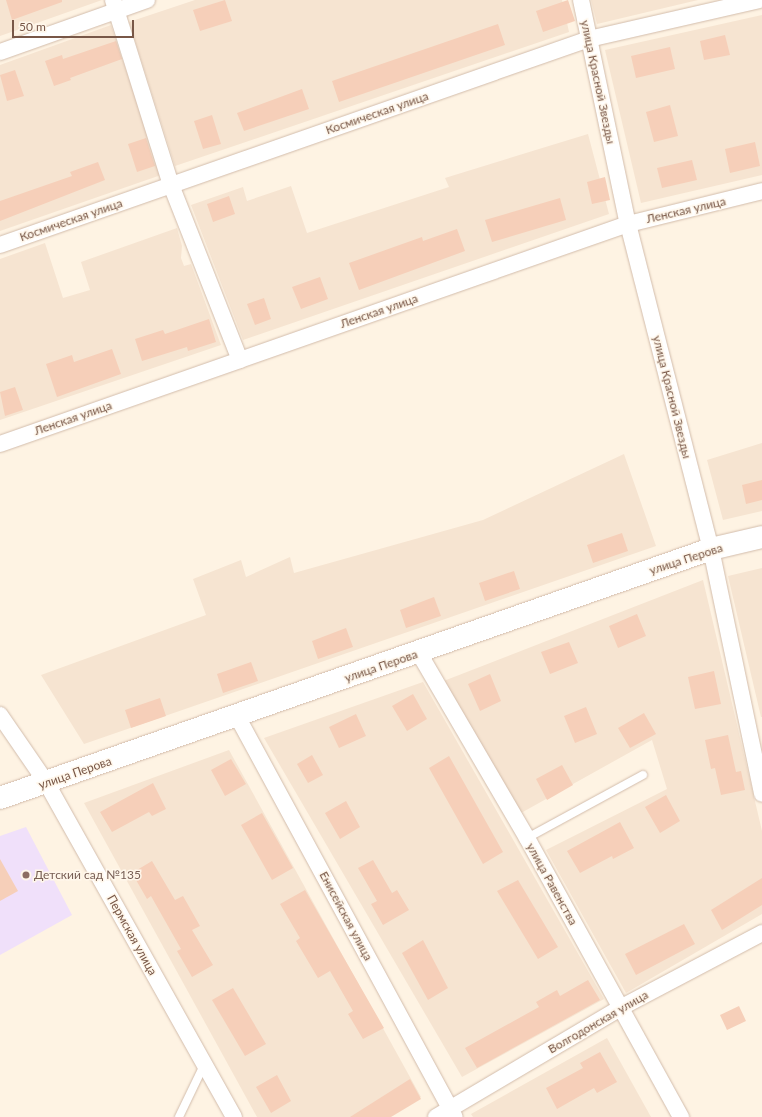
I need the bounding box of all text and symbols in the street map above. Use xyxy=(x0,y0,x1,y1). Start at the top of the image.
scale bar xyxy=(14,12,136,38)
text: 50 m xyxy=(19,19,46,34)
street label: улица Красной Звезды xyxy=(578,19,618,145)
street label: Космическая улица xyxy=(324,89,430,137)
street label: Ленская улица xyxy=(645,194,727,226)
street label: Космическая улица xyxy=(18,196,124,244)
street label: Ленская улица xyxy=(338,291,420,331)
street label: улица Красной Звезды xyxy=(650,334,694,460)
street label: Ленская улица xyxy=(32,398,114,438)
street label: улица Перова xyxy=(648,540,724,578)
street label: улица Перова xyxy=(343,647,419,685)
street label: улица Перова xyxy=(37,754,113,792)
street label: улица Равенства xyxy=(523,840,581,928)
place label: Детский сад №135 xyxy=(34,868,141,882)
street label: Енисейская улица xyxy=(316,869,376,963)
marker: Детский сад №135 xyxy=(21,870,31,880)
street label: Пермская улица xyxy=(104,892,160,978)
street label: Волгодонская улица xyxy=(545,987,651,1057)

